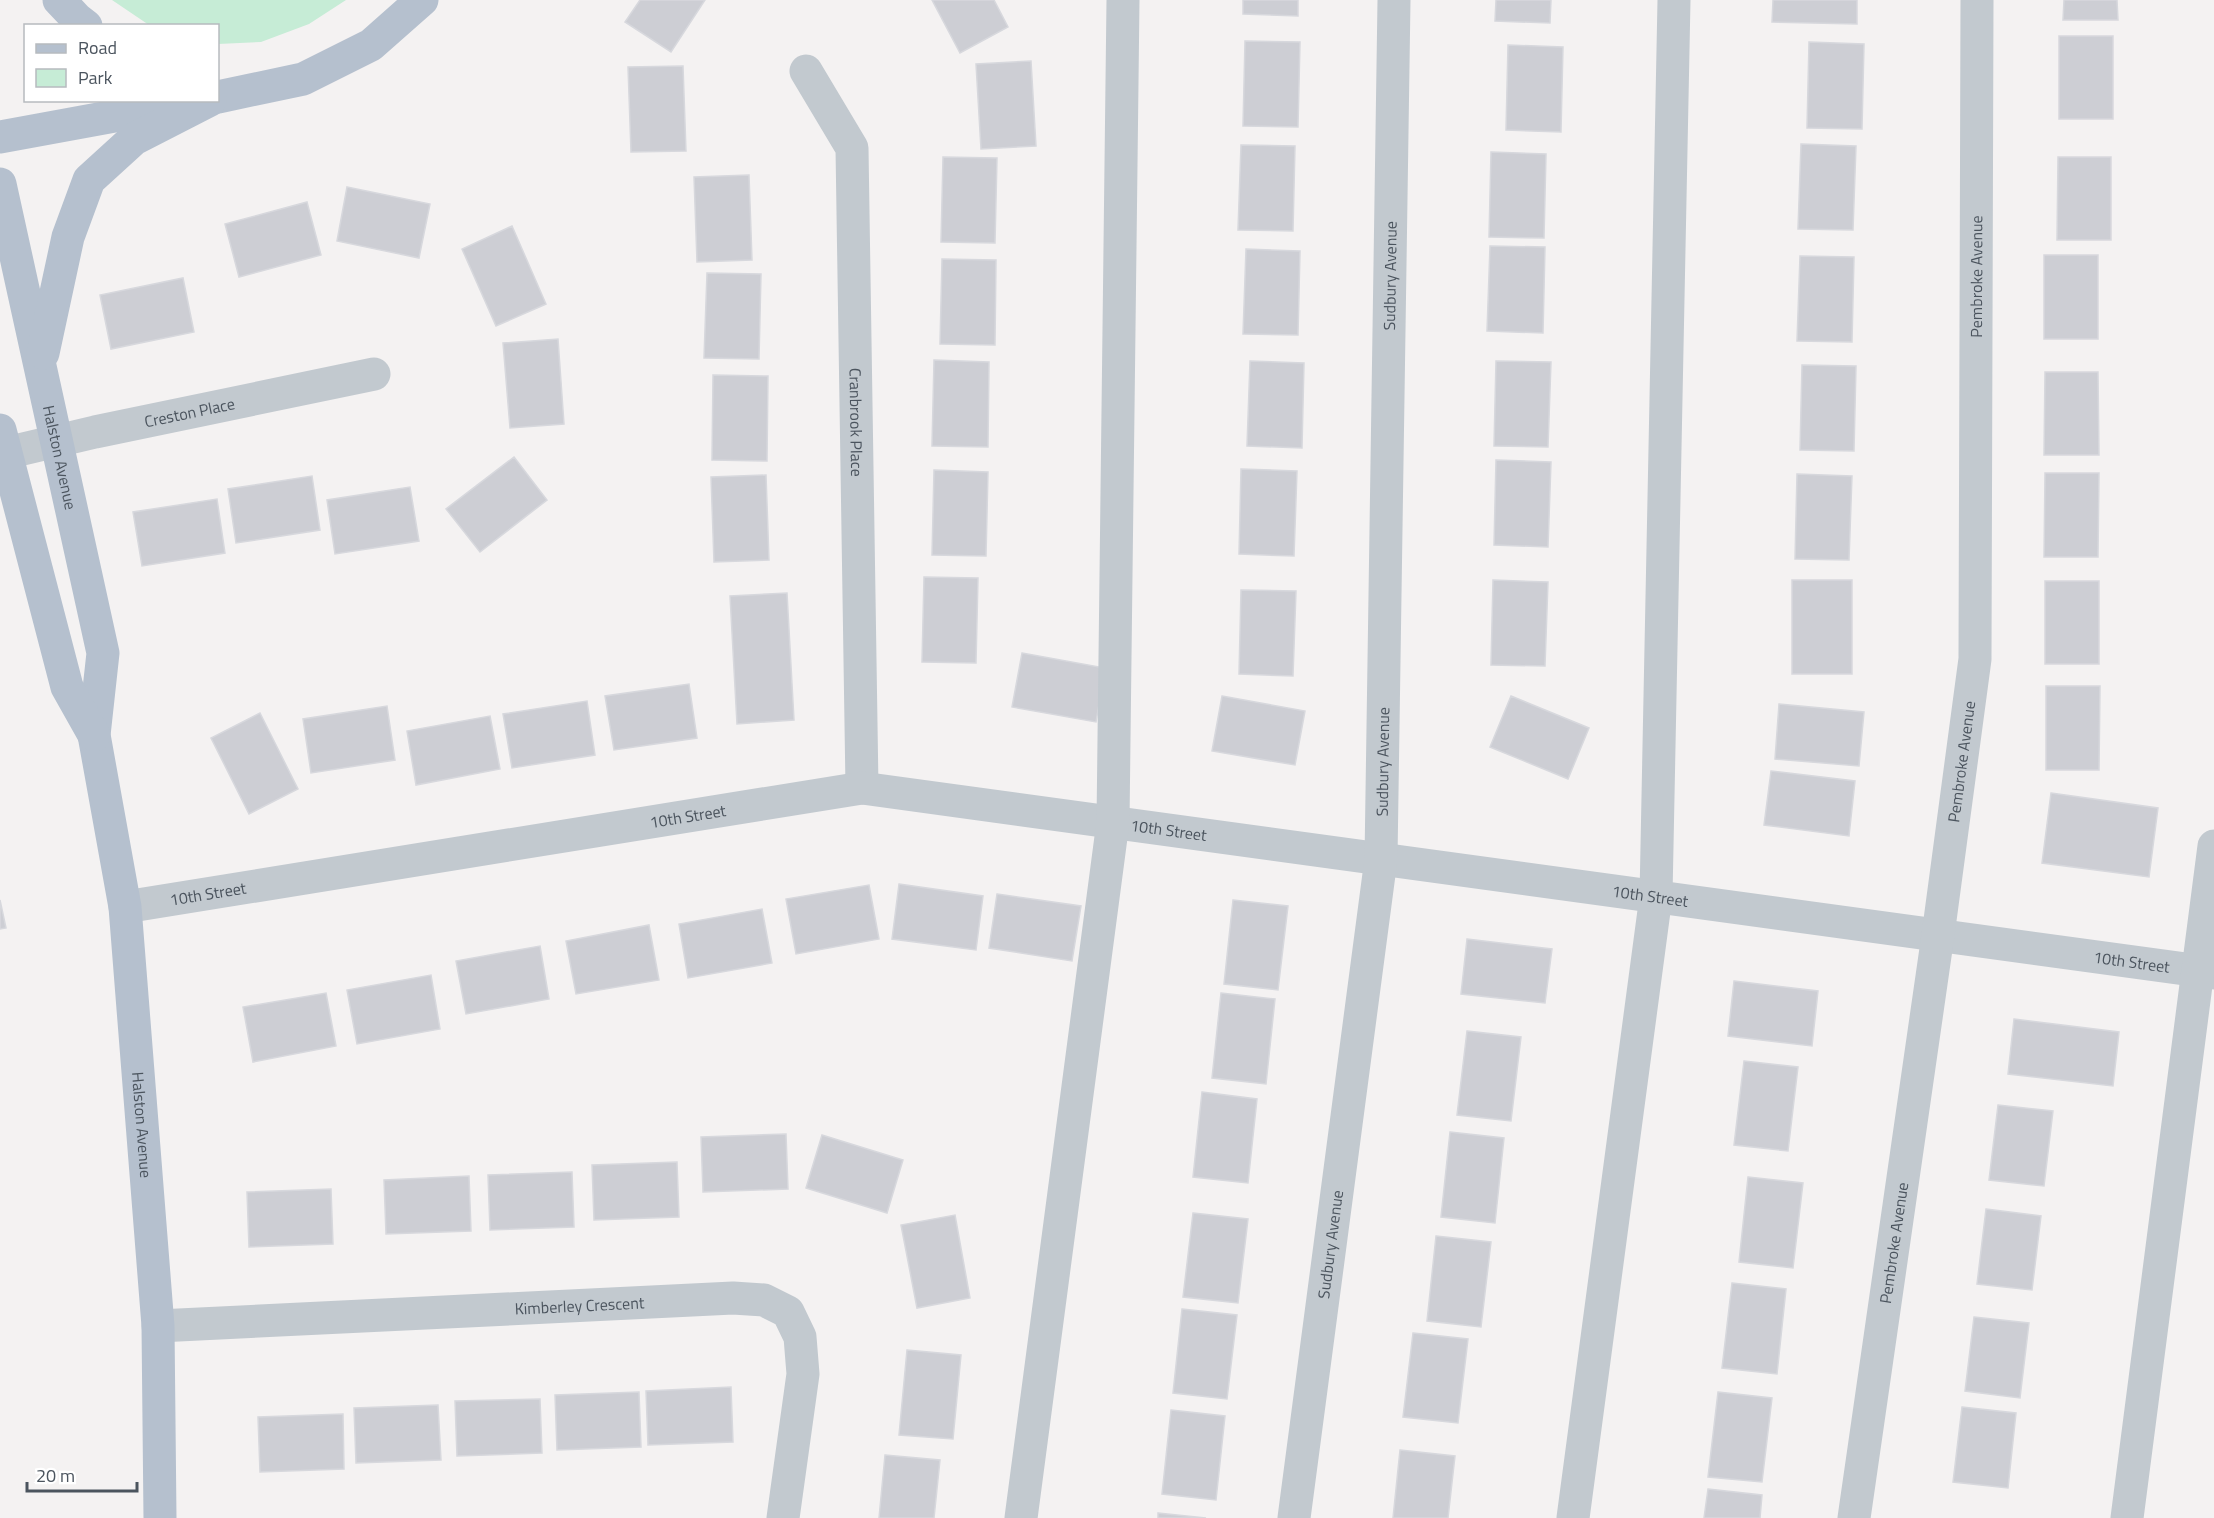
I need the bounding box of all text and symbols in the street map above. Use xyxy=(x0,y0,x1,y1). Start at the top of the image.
legend xyxy=(24,24,219,102)
text: Road xyxy=(78,34,117,61)
text: Park xyxy=(78,64,113,91)
street label: Pembroke Avenue xyxy=(1964,215,1988,338)
street label: Sudbury Avenue xyxy=(1377,221,1403,331)
street label: Cranbrook Place xyxy=(843,368,869,477)
street label: Creston Place xyxy=(142,391,237,433)
street label: Halston Avenue xyxy=(37,403,83,512)
street label: Pembroke Avenue xyxy=(1941,699,1981,824)
street label: Sudbury Avenue xyxy=(1370,707,1395,817)
street label: 10th Street xyxy=(648,798,728,834)
street label: 10th Street xyxy=(1129,813,1209,847)
street label: 10th Street xyxy=(168,876,248,912)
street label: 10th Street xyxy=(1610,879,1690,913)
street label: 10th Street xyxy=(2092,945,2172,979)
street label: Halston Avenue xyxy=(126,1071,158,1179)
street label: Pembroke Avenue xyxy=(1873,1181,1914,1305)
street label: Sudbury Avenue xyxy=(1311,1189,1349,1300)
street label: Kimberley Crescent xyxy=(514,1290,645,1321)
scale bar xyxy=(27,1455,136,1493)
text: 20 m xyxy=(36,1462,75,1489)

